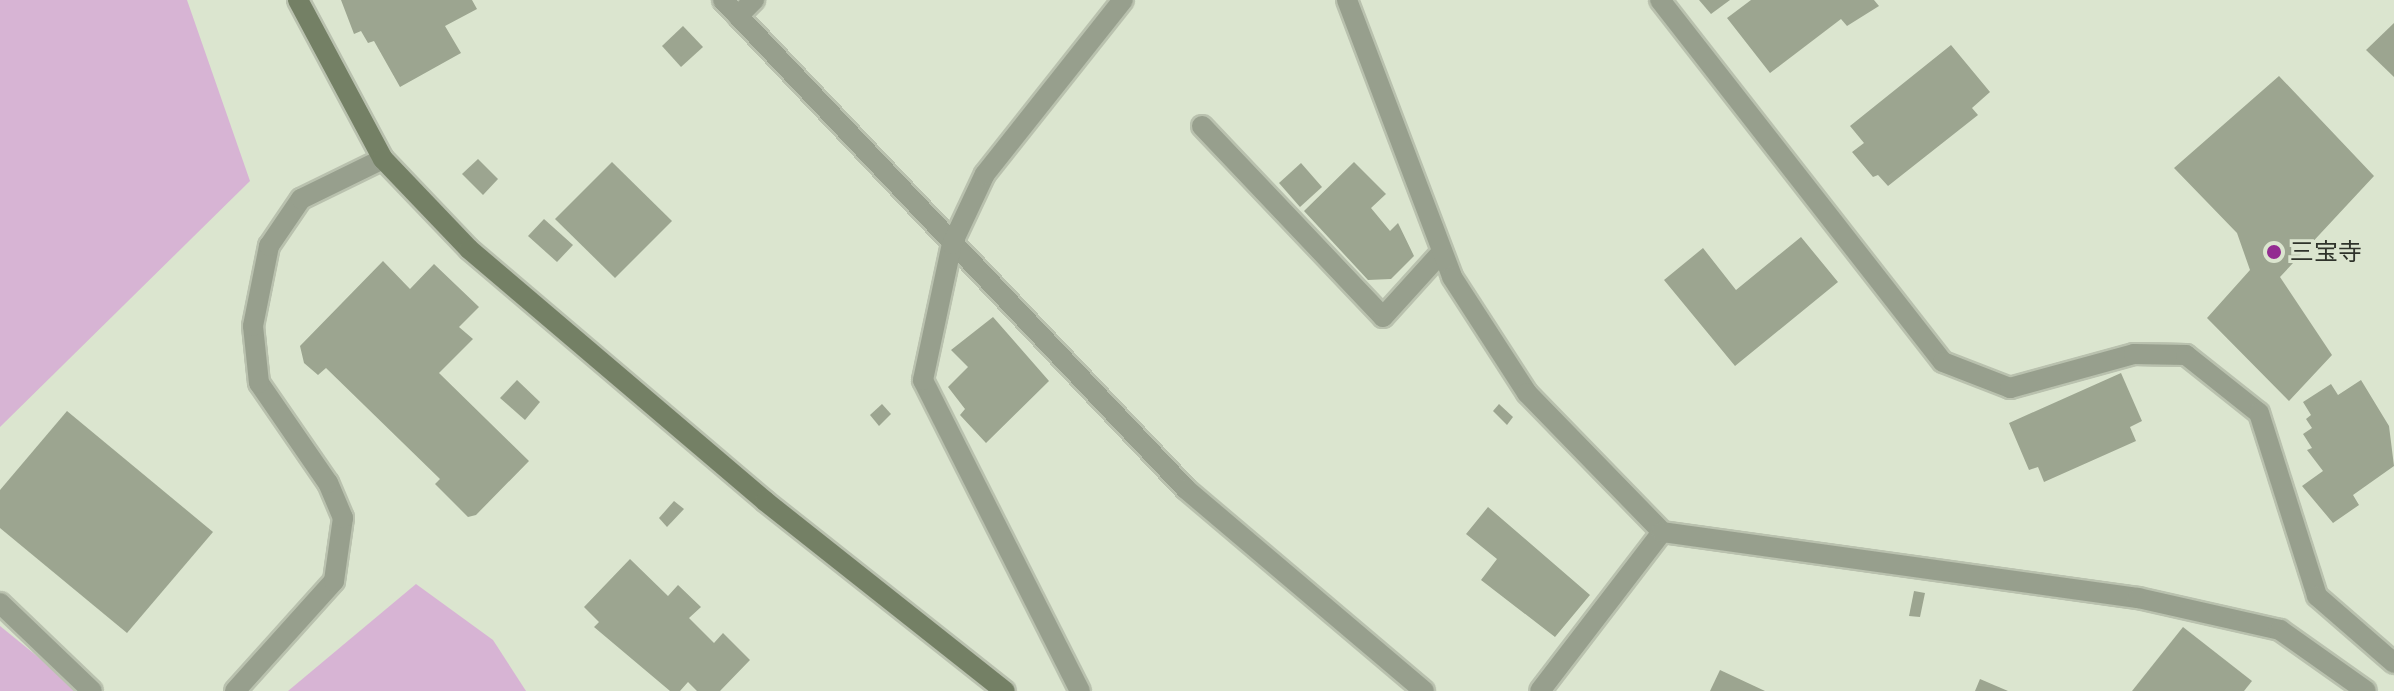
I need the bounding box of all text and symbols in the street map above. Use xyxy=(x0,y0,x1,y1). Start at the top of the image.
place label: 三宝寺 xyxy=(2290,238,2362,266)
marker: 三宝寺 xyxy=(2265,243,2283,261)

